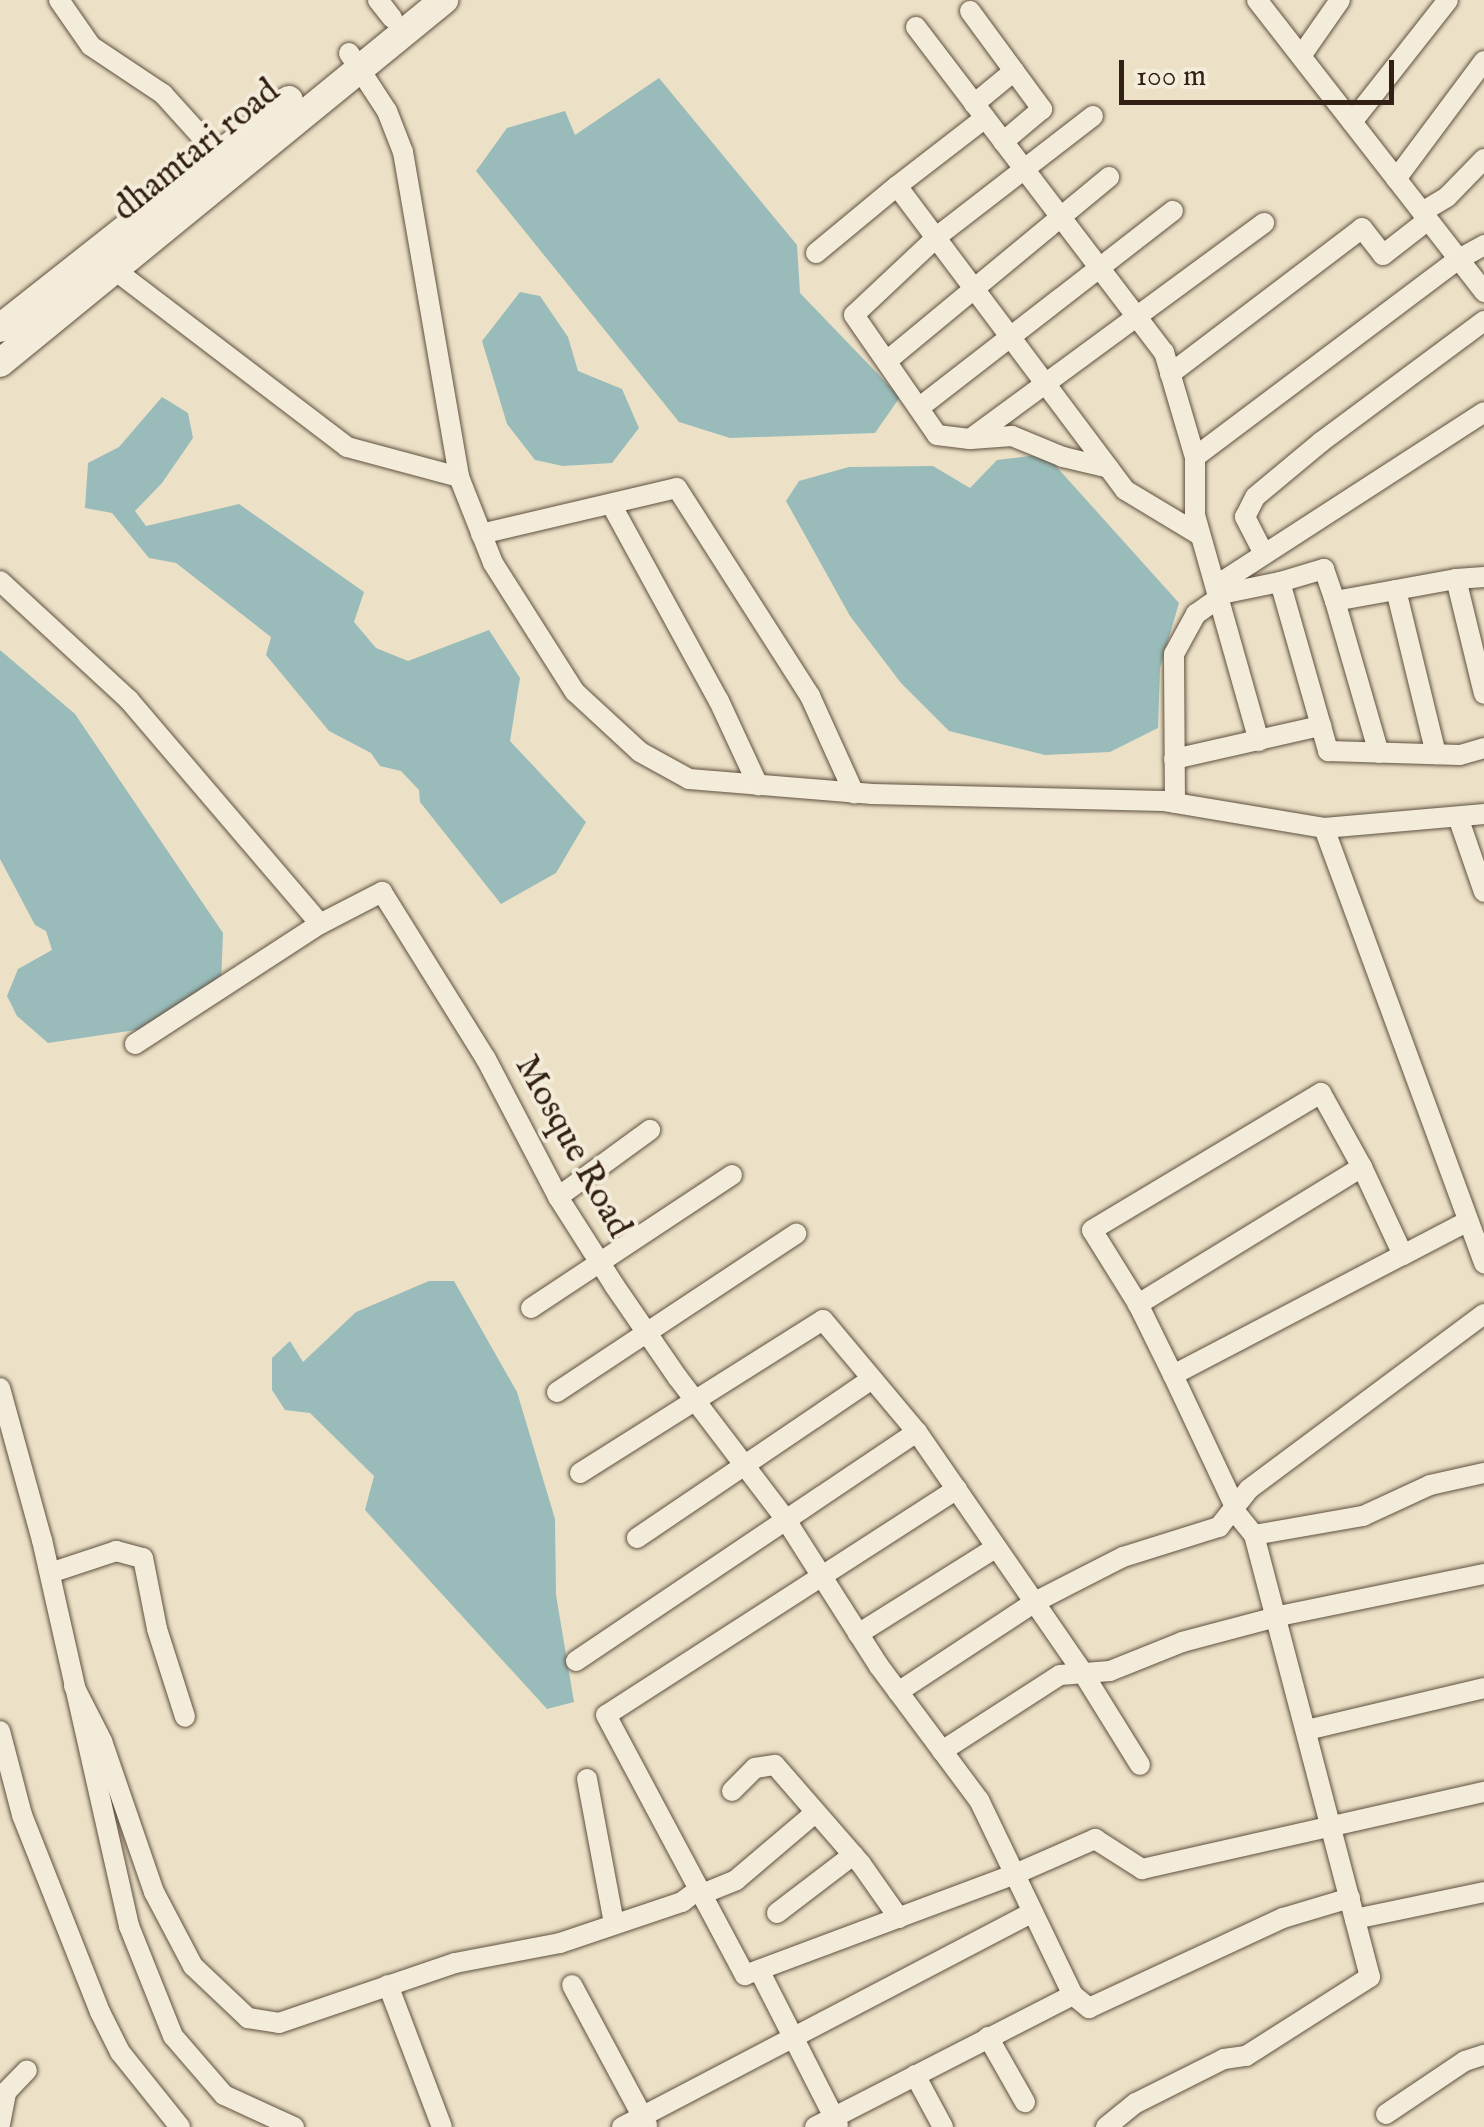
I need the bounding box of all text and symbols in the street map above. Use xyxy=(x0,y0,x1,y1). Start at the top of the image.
scale bar xyxy=(1124,40,1399,102)
text: 100 m xyxy=(1136,58,1206,96)
street label: dhamtari road xyxy=(105,71,289,231)
street label: Mosque Road xyxy=(505,1048,639,1246)

